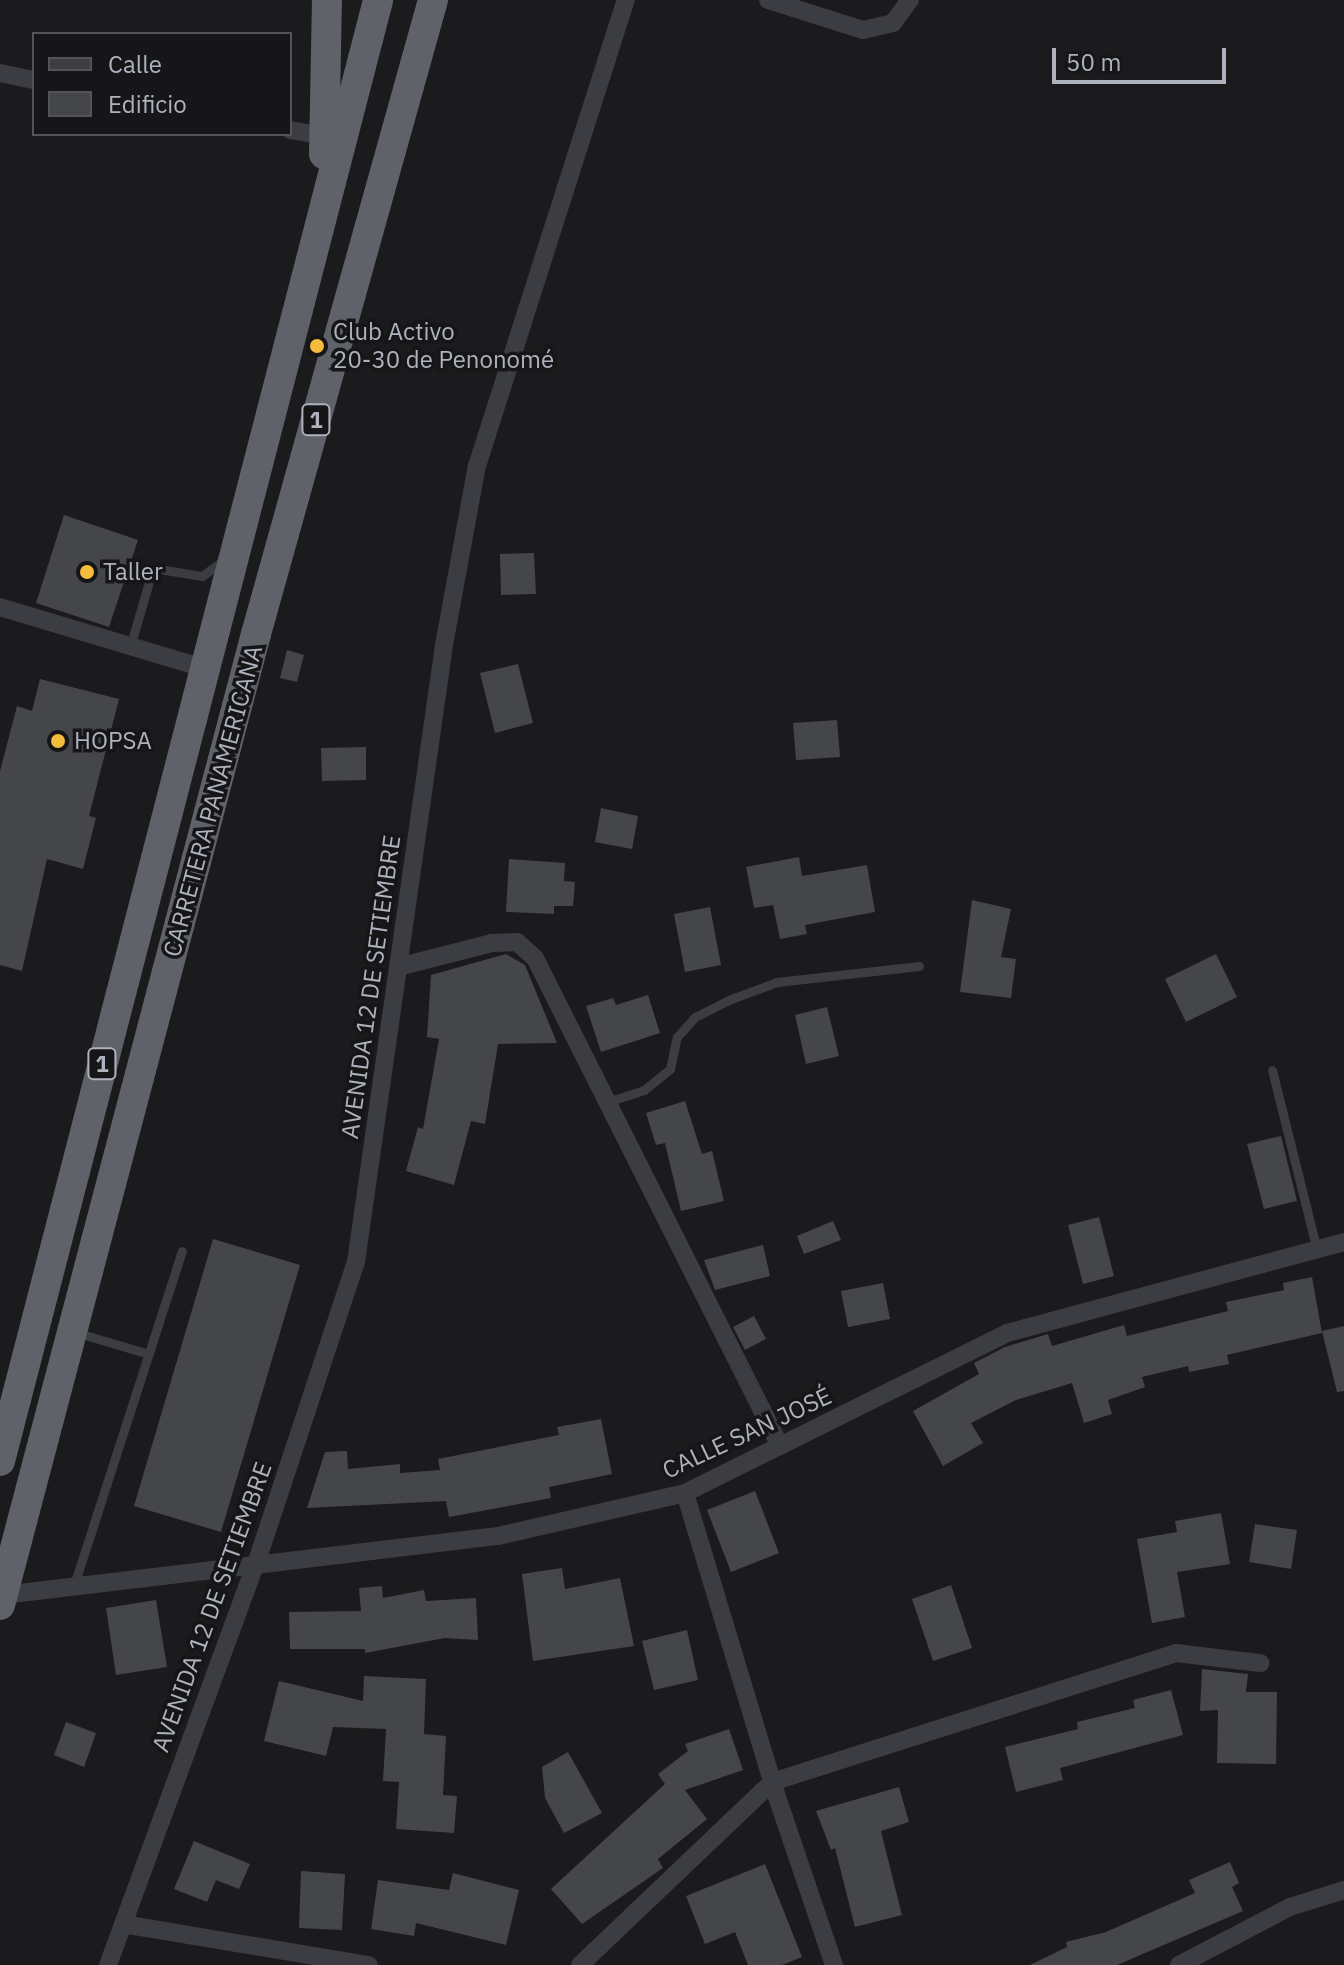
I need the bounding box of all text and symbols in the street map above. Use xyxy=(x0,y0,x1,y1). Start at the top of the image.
legend xyxy=(32,32,292,136)
scale bar xyxy=(1056,32,1230,82)
text: 50 m xyxy=(1066,46,1121,78)
text: Calle xyxy=(108,48,162,80)
text: Edificio xyxy=(108,88,187,120)
place label: Club Activo 20-30 de Penonomé xyxy=(333,318,554,374)
marker: Club Activo 20-30 de Penonomé xyxy=(308,337,326,355)
road number: 1 xyxy=(300,402,332,438)
place label: Taller xyxy=(103,558,163,586)
marker: Taller xyxy=(78,563,96,581)
street label: CARRETERA PANAMERICANA xyxy=(157,642,269,960)
place label: HOPSA xyxy=(74,727,152,755)
marker: HOPSA xyxy=(49,732,67,750)
street label: AVENIDA 12 DE SETIEMBRE xyxy=(335,833,407,1141)
road number: 1 xyxy=(86,1046,118,1082)
street label: CALLE SAN JOSÉ xyxy=(658,1381,836,1485)
street label: AVENIDA 12 DE SETIEMBRE xyxy=(146,1458,278,1756)

